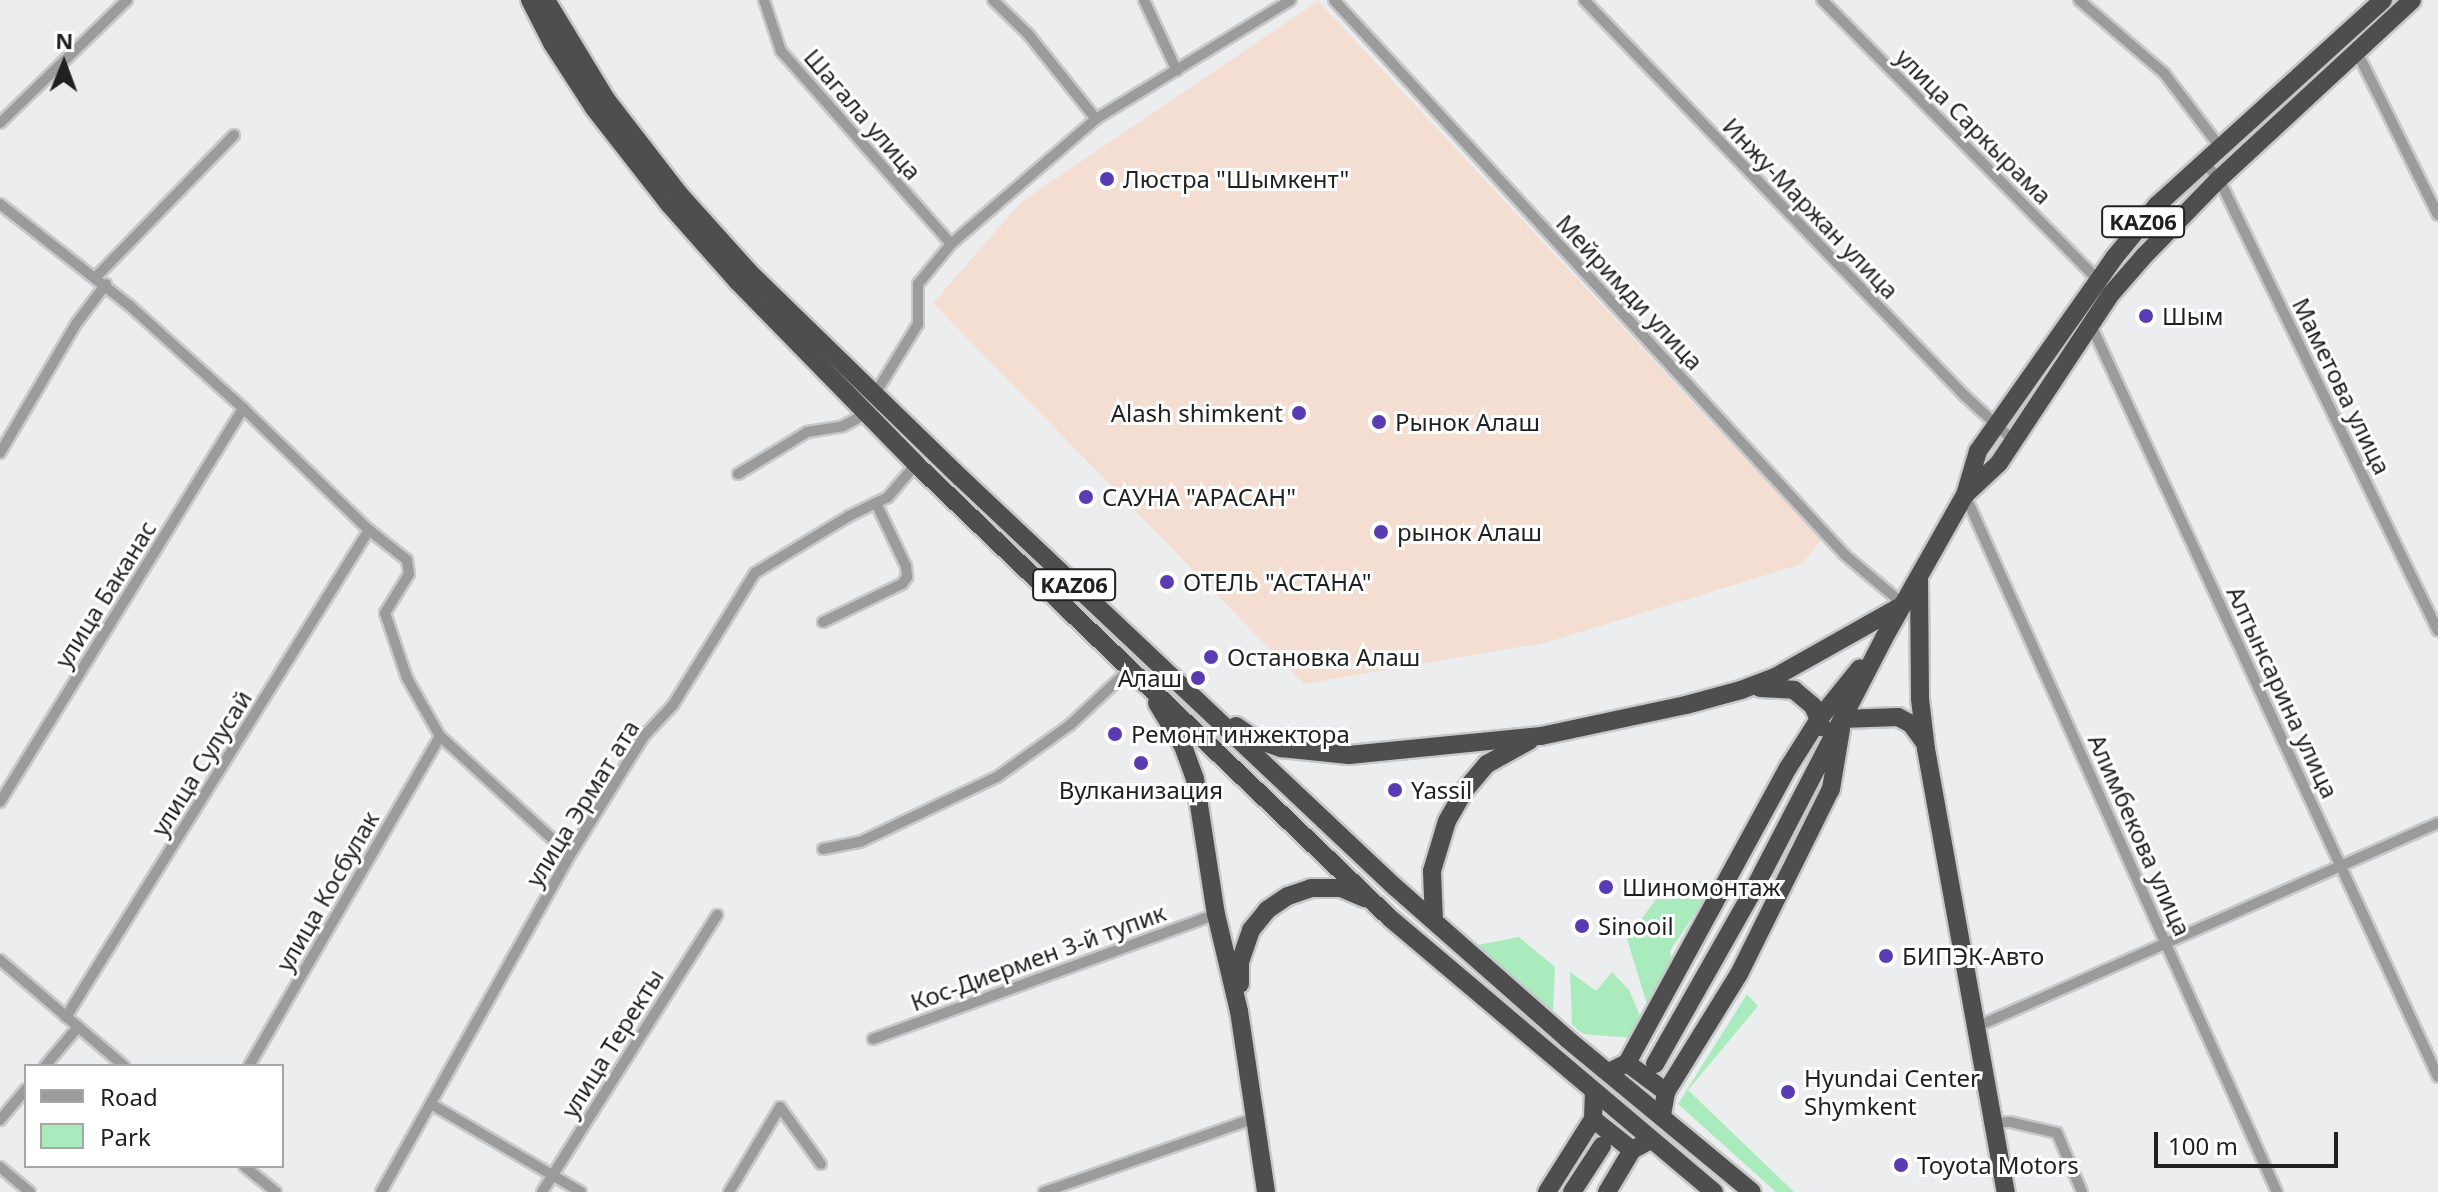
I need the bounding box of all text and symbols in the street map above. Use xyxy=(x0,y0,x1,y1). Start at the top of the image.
north arrow xyxy=(24,24,104,104)
text: N xyxy=(55,25,74,55)
street label: улица Саркырама xyxy=(1890,42,2058,210)
street label: Шагала улица xyxy=(798,43,928,185)
street label: Инжу-Маржан улица xyxy=(1717,112,1905,304)
place label: Люстра "Шымкент" xyxy=(1123,165,1349,193)
marker: Люстра "Шымкент" xyxy=(1098,170,1116,188)
road number: KАZ06 xyxy=(2101,204,2185,240)
street label: Мейримди улица xyxy=(1551,208,1709,376)
street label: Маметова улица xyxy=(2287,293,2397,479)
place label: Шым xyxy=(2162,302,2223,330)
marker: Шым xyxy=(2137,307,2155,325)
place label: Alash shimkent xyxy=(1111,399,1283,427)
marker: Alash shimkent xyxy=(1290,404,1308,422)
place label: Рынок Алаш xyxy=(1395,408,1540,436)
marker: Рынок Алаш xyxy=(1370,413,1388,431)
place label: САУНА "АРАСАН" xyxy=(1102,483,1296,511)
marker: САУНА "АРАСАН" xyxy=(1077,488,1095,506)
street label: улица Баканас xyxy=(48,515,162,673)
place label: рынок Алаш xyxy=(1397,518,1542,546)
marker: рынок Алаш xyxy=(1372,523,1390,541)
road number: KАZ06 xyxy=(1032,567,1116,603)
place label: ОТЕЛЬ "АСТАНА" xyxy=(1183,568,1372,596)
marker: ОТЕЛЬ "АСТАНА" xyxy=(1158,573,1176,591)
street label: Алтынсарина улица xyxy=(2221,581,2345,803)
place label: Остановка Алаш xyxy=(1227,643,1420,671)
marker: Остановка Алаш xyxy=(1202,648,1220,666)
place label: Алаш xyxy=(1118,664,1182,692)
marker: Алаш xyxy=(1189,669,1207,687)
street label: улица Сулусай xyxy=(145,685,257,841)
street label: улица Эрмат ата xyxy=(519,714,645,892)
place label: Ремонт инжектора xyxy=(1131,720,1350,748)
marker: Ремонт инжектора xyxy=(1106,725,1124,743)
street label: Алимбекова улица xyxy=(2083,730,2197,940)
marker: Вулканизация xyxy=(1132,754,1150,772)
place label: Вулканизация xyxy=(1059,776,1223,804)
place label: Yassil xyxy=(1411,776,1472,804)
marker: Yassil xyxy=(1386,781,1404,799)
street label: улица Косбулак xyxy=(270,806,384,976)
place label: Шиномонтаж xyxy=(1622,873,1780,901)
marker: Шиномонтаж xyxy=(1597,878,1615,896)
street label: Кос-Диермен 3-й тупик xyxy=(907,897,1169,1017)
place label: Sinooil xyxy=(1598,912,1674,940)
marker: Sinooil xyxy=(1573,917,1591,935)
place label: БИПЭК-Авто xyxy=(1902,942,2044,970)
marker: БИПЭК-Авто xyxy=(1877,947,1895,965)
street label: улица Теректы xyxy=(555,963,669,1123)
legend xyxy=(24,1064,284,1168)
place label: Hyundai Center Shymkent xyxy=(1804,1064,1980,1120)
text: Road xyxy=(100,1080,158,1113)
marker: Hyundai Center Shymkent xyxy=(1779,1083,1797,1101)
scale bar xyxy=(2158,1116,2342,1166)
text: Park xyxy=(100,1120,151,1153)
text: 100 m xyxy=(2168,1129,2238,1162)
place label: Toyota Motors xyxy=(1917,1151,2079,1179)
marker: Toyota Motors xyxy=(1892,1156,1910,1174)

